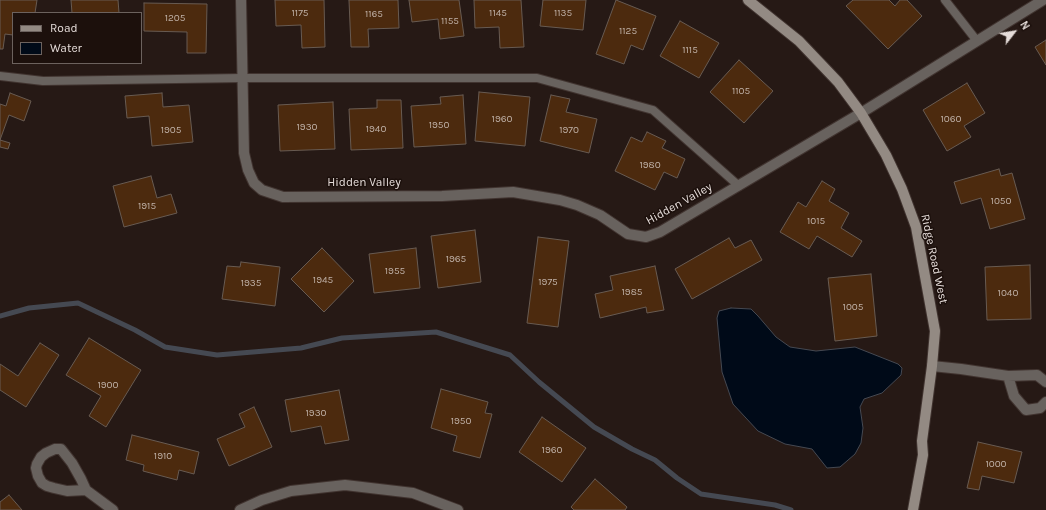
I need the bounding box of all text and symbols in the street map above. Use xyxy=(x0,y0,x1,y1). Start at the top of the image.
house number: 1175 xyxy=(292,7,308,19)
house number: 1145 xyxy=(489,7,507,19)
house number: 1135 xyxy=(554,7,572,19)
house number: 1165 xyxy=(365,8,383,20)
legend xyxy=(12,12,142,64)
house number: 1205 xyxy=(165,12,185,24)
north arrow xyxy=(994,12,1034,52)
house number: 1155 xyxy=(441,15,459,27)
text: N xyxy=(1017,19,1032,32)
text: Road xyxy=(50,21,78,35)
house number: 1125 xyxy=(619,25,637,37)
text: Water xyxy=(50,41,82,55)
house number: 1115 xyxy=(682,44,698,56)
house number: 1105 xyxy=(732,85,750,97)
house number: 1960 xyxy=(492,113,512,125)
house number: 1060 xyxy=(941,113,961,125)
house number: 1950 xyxy=(429,119,449,131)
house number: 1930 xyxy=(297,121,317,133)
house number: 1940 xyxy=(366,123,386,135)
house number: 1905 xyxy=(161,124,181,136)
house number: 1970 xyxy=(559,124,579,136)
house number: 1980 xyxy=(639,159,661,171)
street label: Hidden Valley xyxy=(327,176,401,190)
street label: Hidden Valley xyxy=(643,180,715,228)
house number: 1050 xyxy=(991,195,1011,207)
house number: 1915 xyxy=(138,200,156,212)
street label: Ridge Road West xyxy=(917,213,951,305)
house number: 1015 xyxy=(807,215,825,227)
house number: 1965 xyxy=(446,253,466,265)
house number: 1955 xyxy=(385,265,405,277)
house number: 1945 xyxy=(313,274,333,286)
house number: 1975 xyxy=(538,276,558,288)
house number: 1935 xyxy=(241,277,261,289)
house number: 1985 xyxy=(622,286,642,298)
house number: 1040 xyxy=(998,287,1018,299)
house number: 1005 xyxy=(843,301,863,313)
house number: 1900 xyxy=(98,379,118,391)
house number: 1930 xyxy=(306,407,326,419)
house number: 1950 xyxy=(451,415,471,427)
house number: 1960 xyxy=(542,444,562,456)
house number: 1910 xyxy=(154,450,172,462)
house number: 1000 xyxy=(985,458,1007,470)

